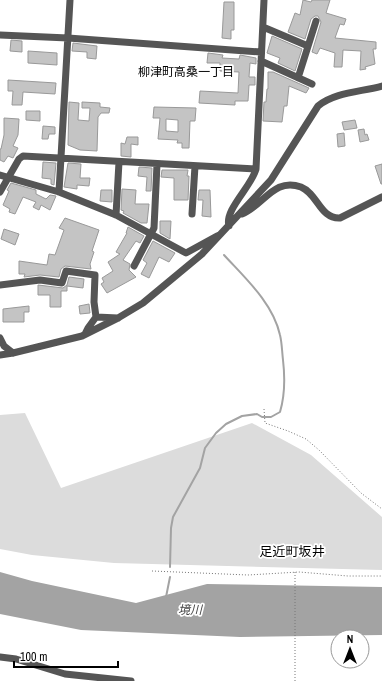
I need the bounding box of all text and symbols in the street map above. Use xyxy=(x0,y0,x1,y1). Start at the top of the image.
district label: 柳津町高桑一丁目 xyxy=(138,64,234,80)
district label: 足近町坂井 xyxy=(259,543,325,560)
water label: 境川 xyxy=(178,602,204,618)
north arrow xyxy=(330,629,370,669)
text: N xyxy=(347,632,353,646)
scale bar xyxy=(14,643,118,669)
text: 100 m xyxy=(20,649,47,665)

